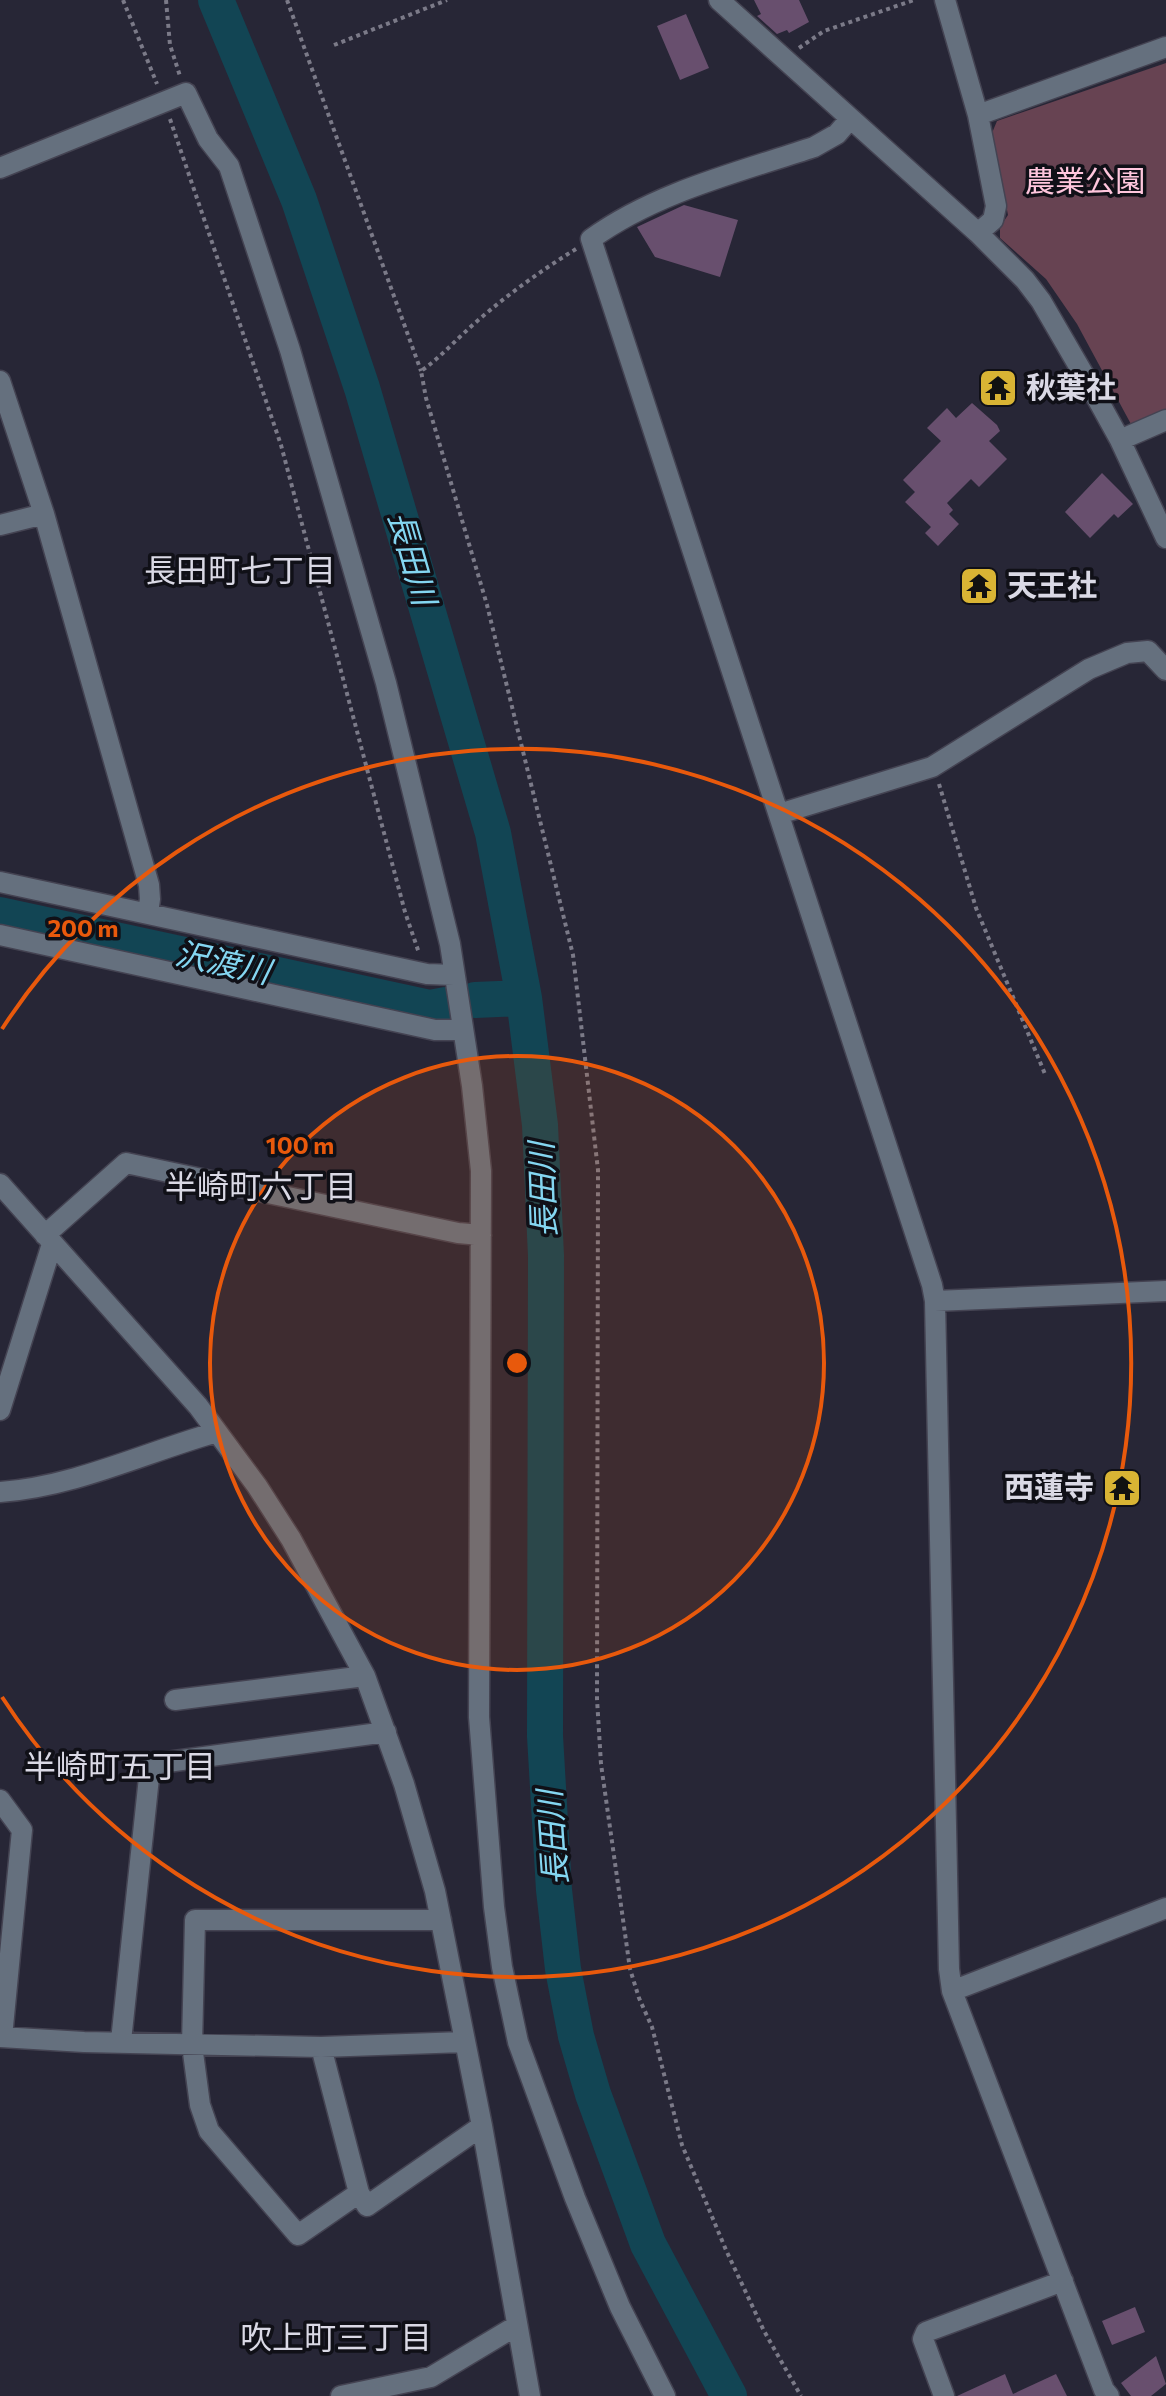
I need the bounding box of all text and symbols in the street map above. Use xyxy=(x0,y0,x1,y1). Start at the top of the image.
park label: 農業公園 xyxy=(1025,161,1145,198)
temple icon: 秋葉社 xyxy=(977,367,1019,409)
place label: 秋葉社 xyxy=(1026,367,1116,404)
water label: 長田川 xyxy=(381,506,447,612)
district label: 長田町七丁目 xyxy=(144,549,336,589)
temple icon: 天王社 xyxy=(958,565,1000,607)
place label: 天王社 xyxy=(1007,565,1097,602)
text: 200 m xyxy=(48,913,118,942)
water label: 沢渡川 xyxy=(172,931,277,991)
text: 100 m xyxy=(266,1130,334,1159)
water label: 長田川 xyxy=(519,1138,563,1239)
district label: 半崎町六丁目 xyxy=(165,1165,357,1205)
centre of rings xyxy=(503,1349,531,1377)
place label: 西蓮寺 xyxy=(1004,1467,1094,1504)
temple icon: 西蓮寺 xyxy=(1101,1467,1143,1509)
district label: 半崎町五丁目 xyxy=(24,1745,216,1785)
water label: 長田川 xyxy=(527,1786,574,1887)
district label: 吹上町三丁目 xyxy=(240,2316,432,2356)

